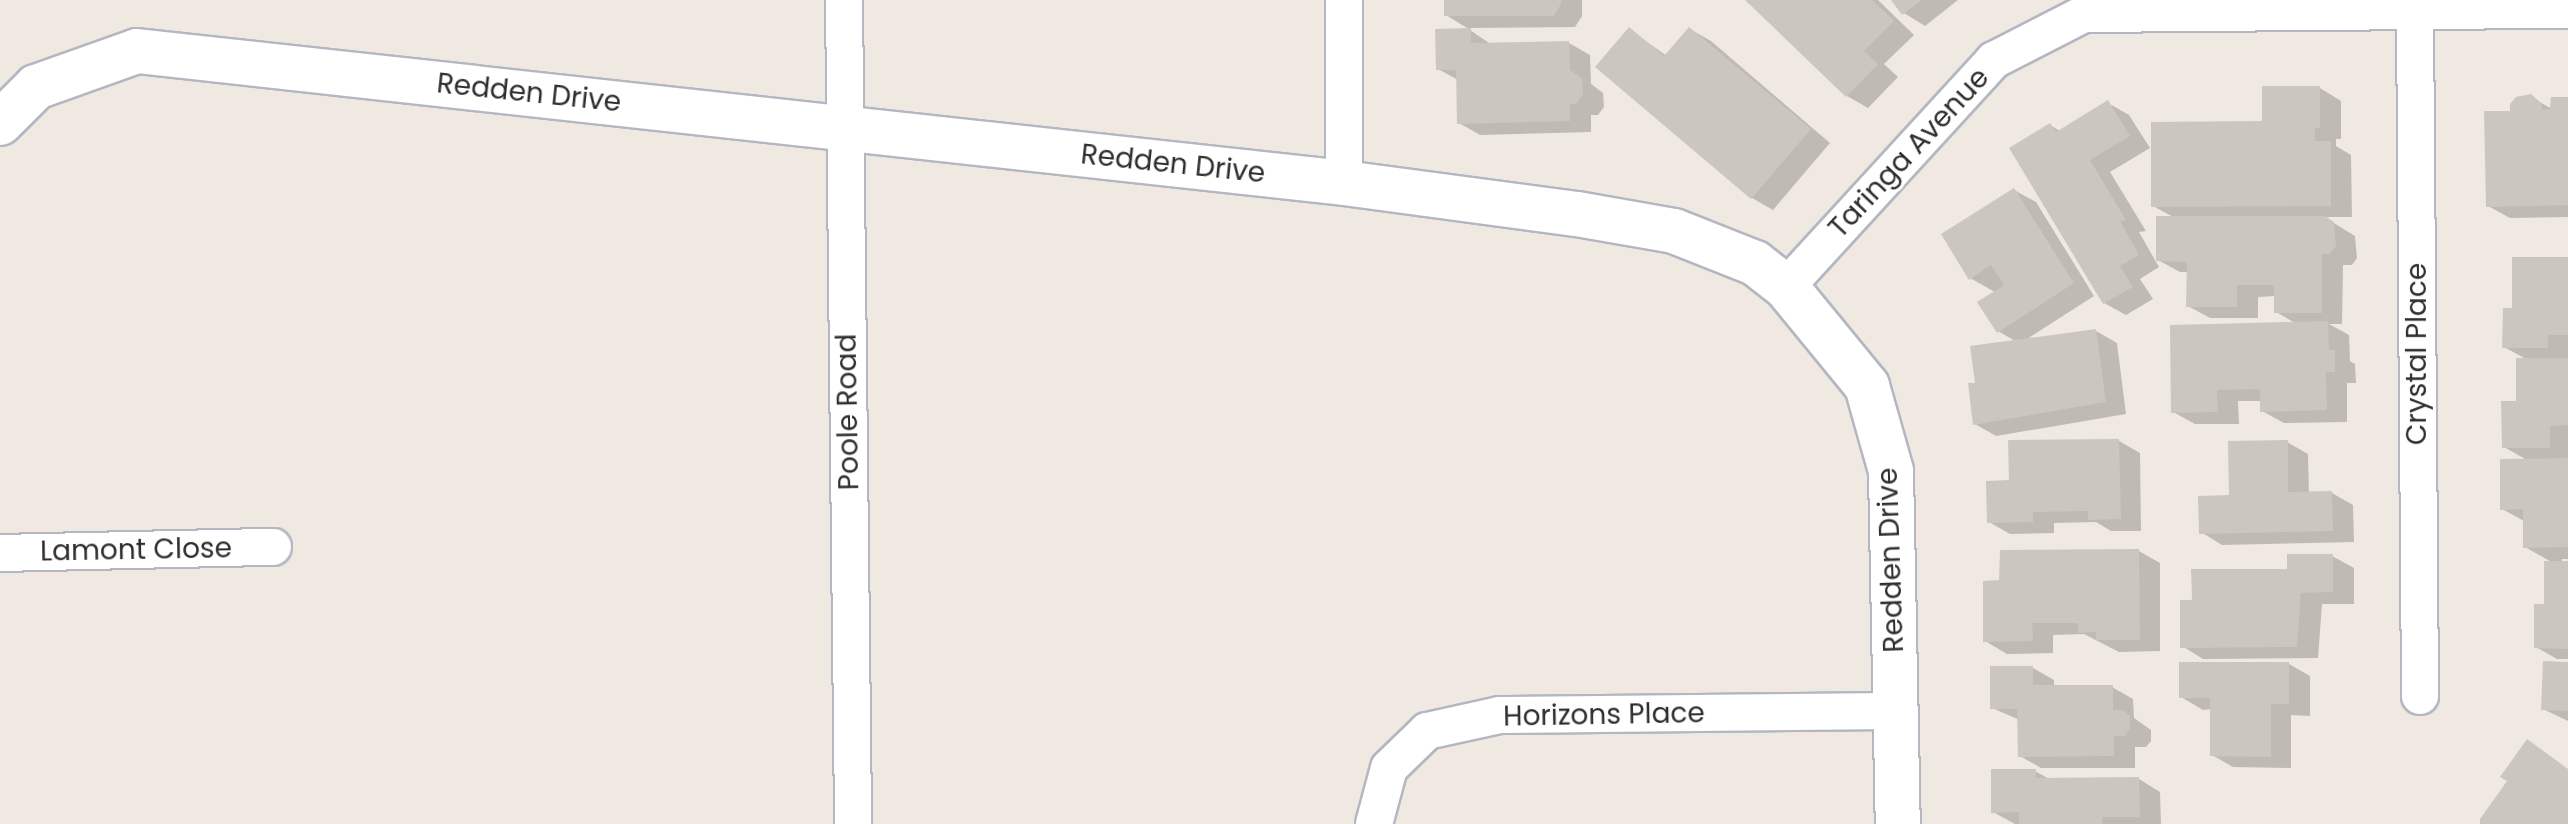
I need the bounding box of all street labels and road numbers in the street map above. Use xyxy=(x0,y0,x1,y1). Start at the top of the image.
street label: Taringa Avenue xyxy=(1822,61,1996,245)
street label: Redden Drive xyxy=(435,67,623,119)
street label: Redden Drive xyxy=(1079,138,1267,190)
street label: Crystal Place xyxy=(2400,263,2434,445)
street label: Poole Road xyxy=(830,333,866,491)
street label: Redden Drive xyxy=(1871,467,1911,653)
street label: Lamont Close xyxy=(40,532,232,568)
street label: Horizons Place xyxy=(1503,696,1705,734)

